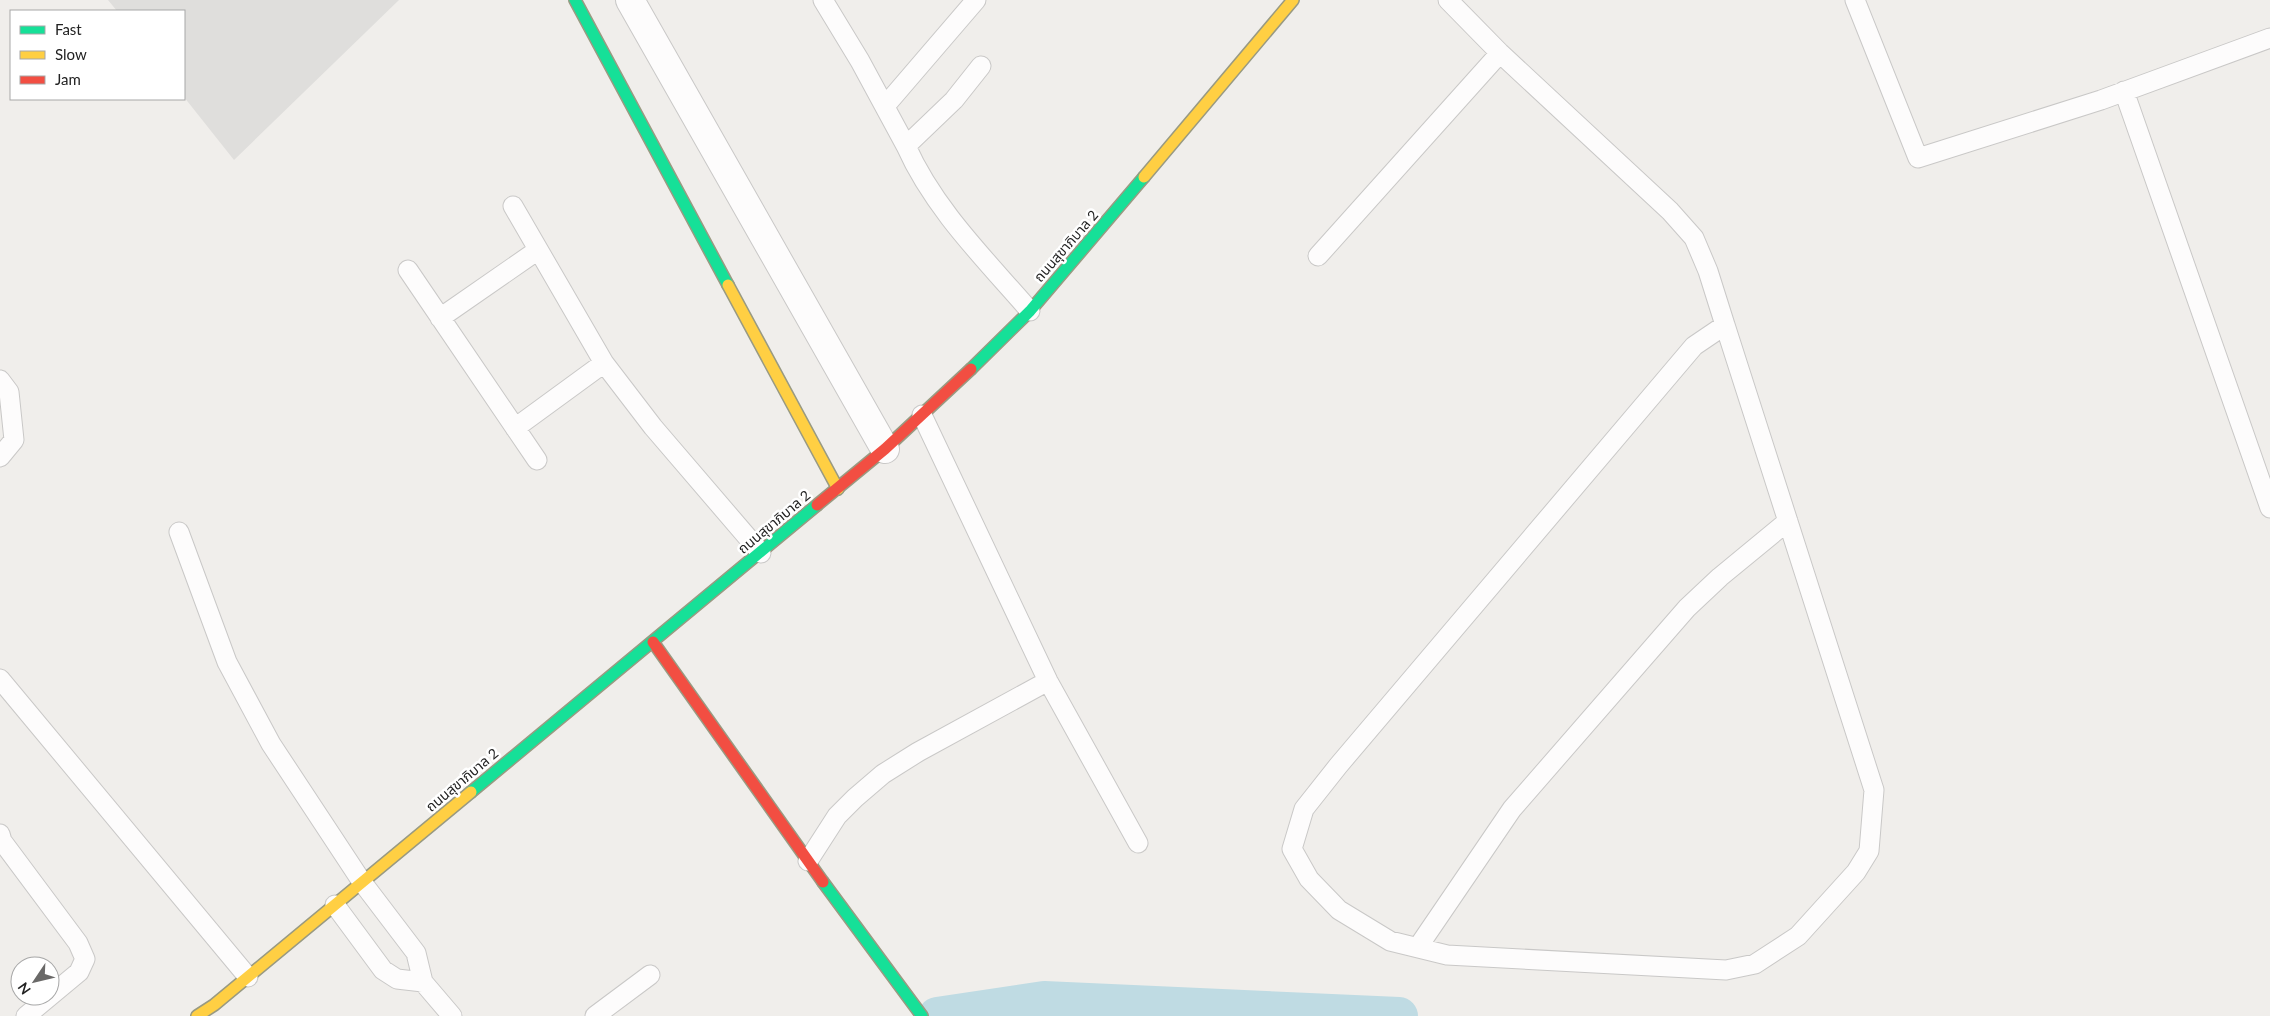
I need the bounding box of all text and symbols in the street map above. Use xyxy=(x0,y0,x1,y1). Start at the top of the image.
legend xyxy=(10,10,185,100)
text: Fast xyxy=(55,20,82,38)
text: Slow xyxy=(55,45,87,63)
text: Jam xyxy=(55,70,81,88)
street label: ถนนสุขาภิบาล 2 xyxy=(1030,206,1102,286)
street label: ถนนสุขาภิบาล 2 xyxy=(734,486,814,558)
street label: ถนนสุขาภิบาล 2 xyxy=(422,744,502,816)
north arrow xyxy=(10,956,60,1006)
text: N xyxy=(14,979,34,998)

